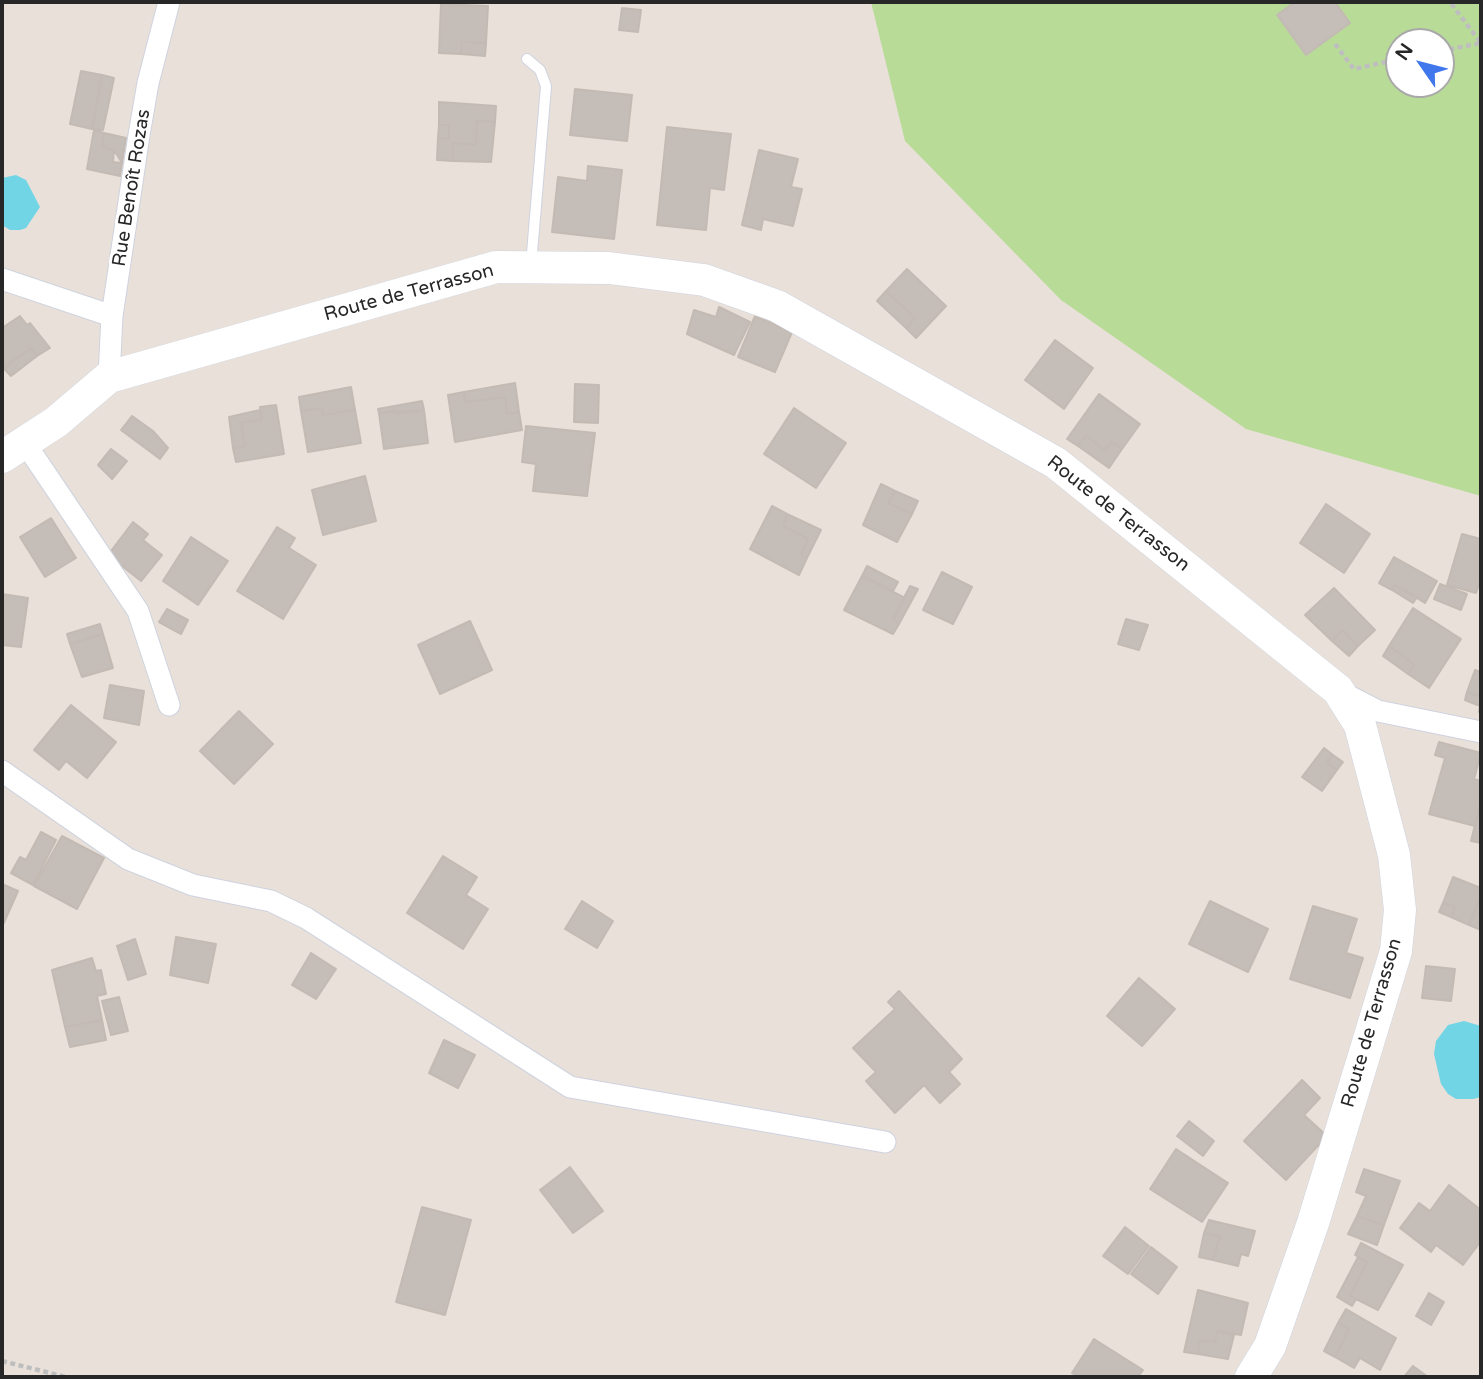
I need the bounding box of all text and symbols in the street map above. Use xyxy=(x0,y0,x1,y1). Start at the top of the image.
north arrow xyxy=(1385,28,1455,98)
text: N xyxy=(1391,40,1418,65)
street label: Rue Benoît Rozas xyxy=(108,108,156,268)
street label: Route de Terrasson xyxy=(322,259,496,327)
street label: Route de Terrasson xyxy=(1042,451,1194,577)
street label: Route de Terrasson xyxy=(1337,936,1407,1110)

